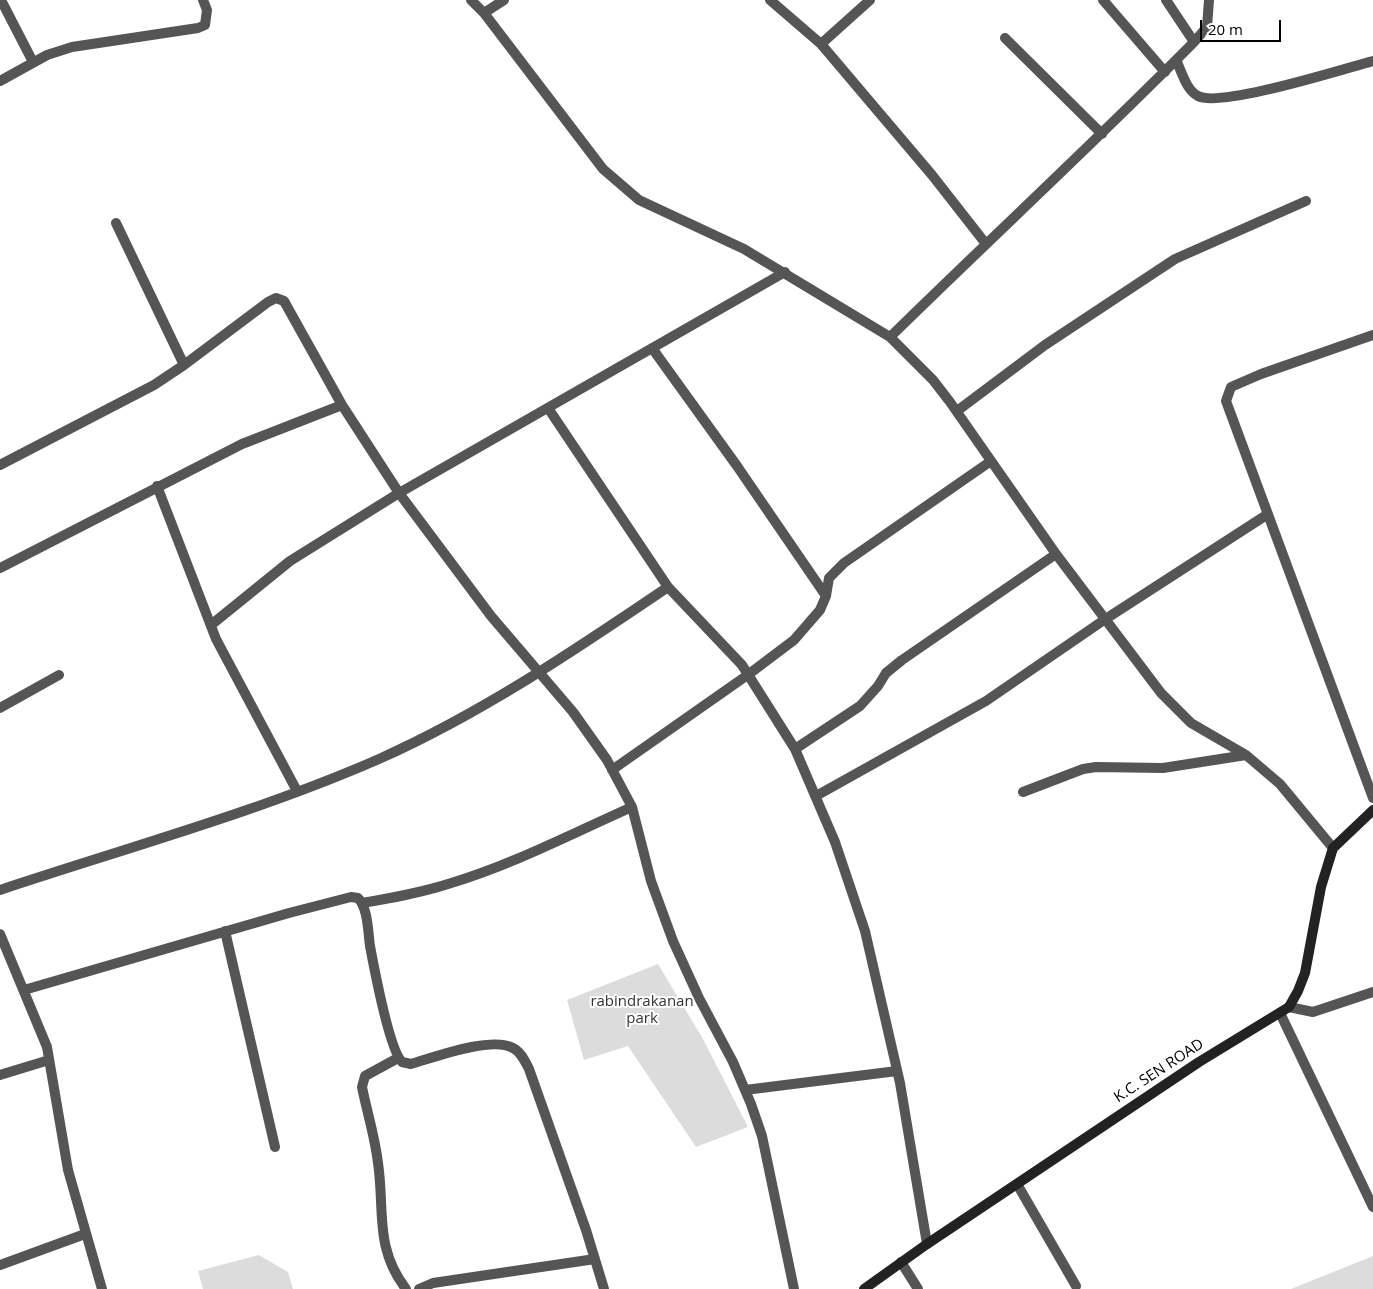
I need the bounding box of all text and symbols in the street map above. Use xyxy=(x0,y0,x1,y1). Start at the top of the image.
scale bar xyxy=(1203,10,1284,42)
text: 20 m xyxy=(1208,19,1243,39)
park label: rabindrakanan park xyxy=(590,993,694,1028)
street label: K.C. SEN ROAD xyxy=(1111,1035,1207,1107)

